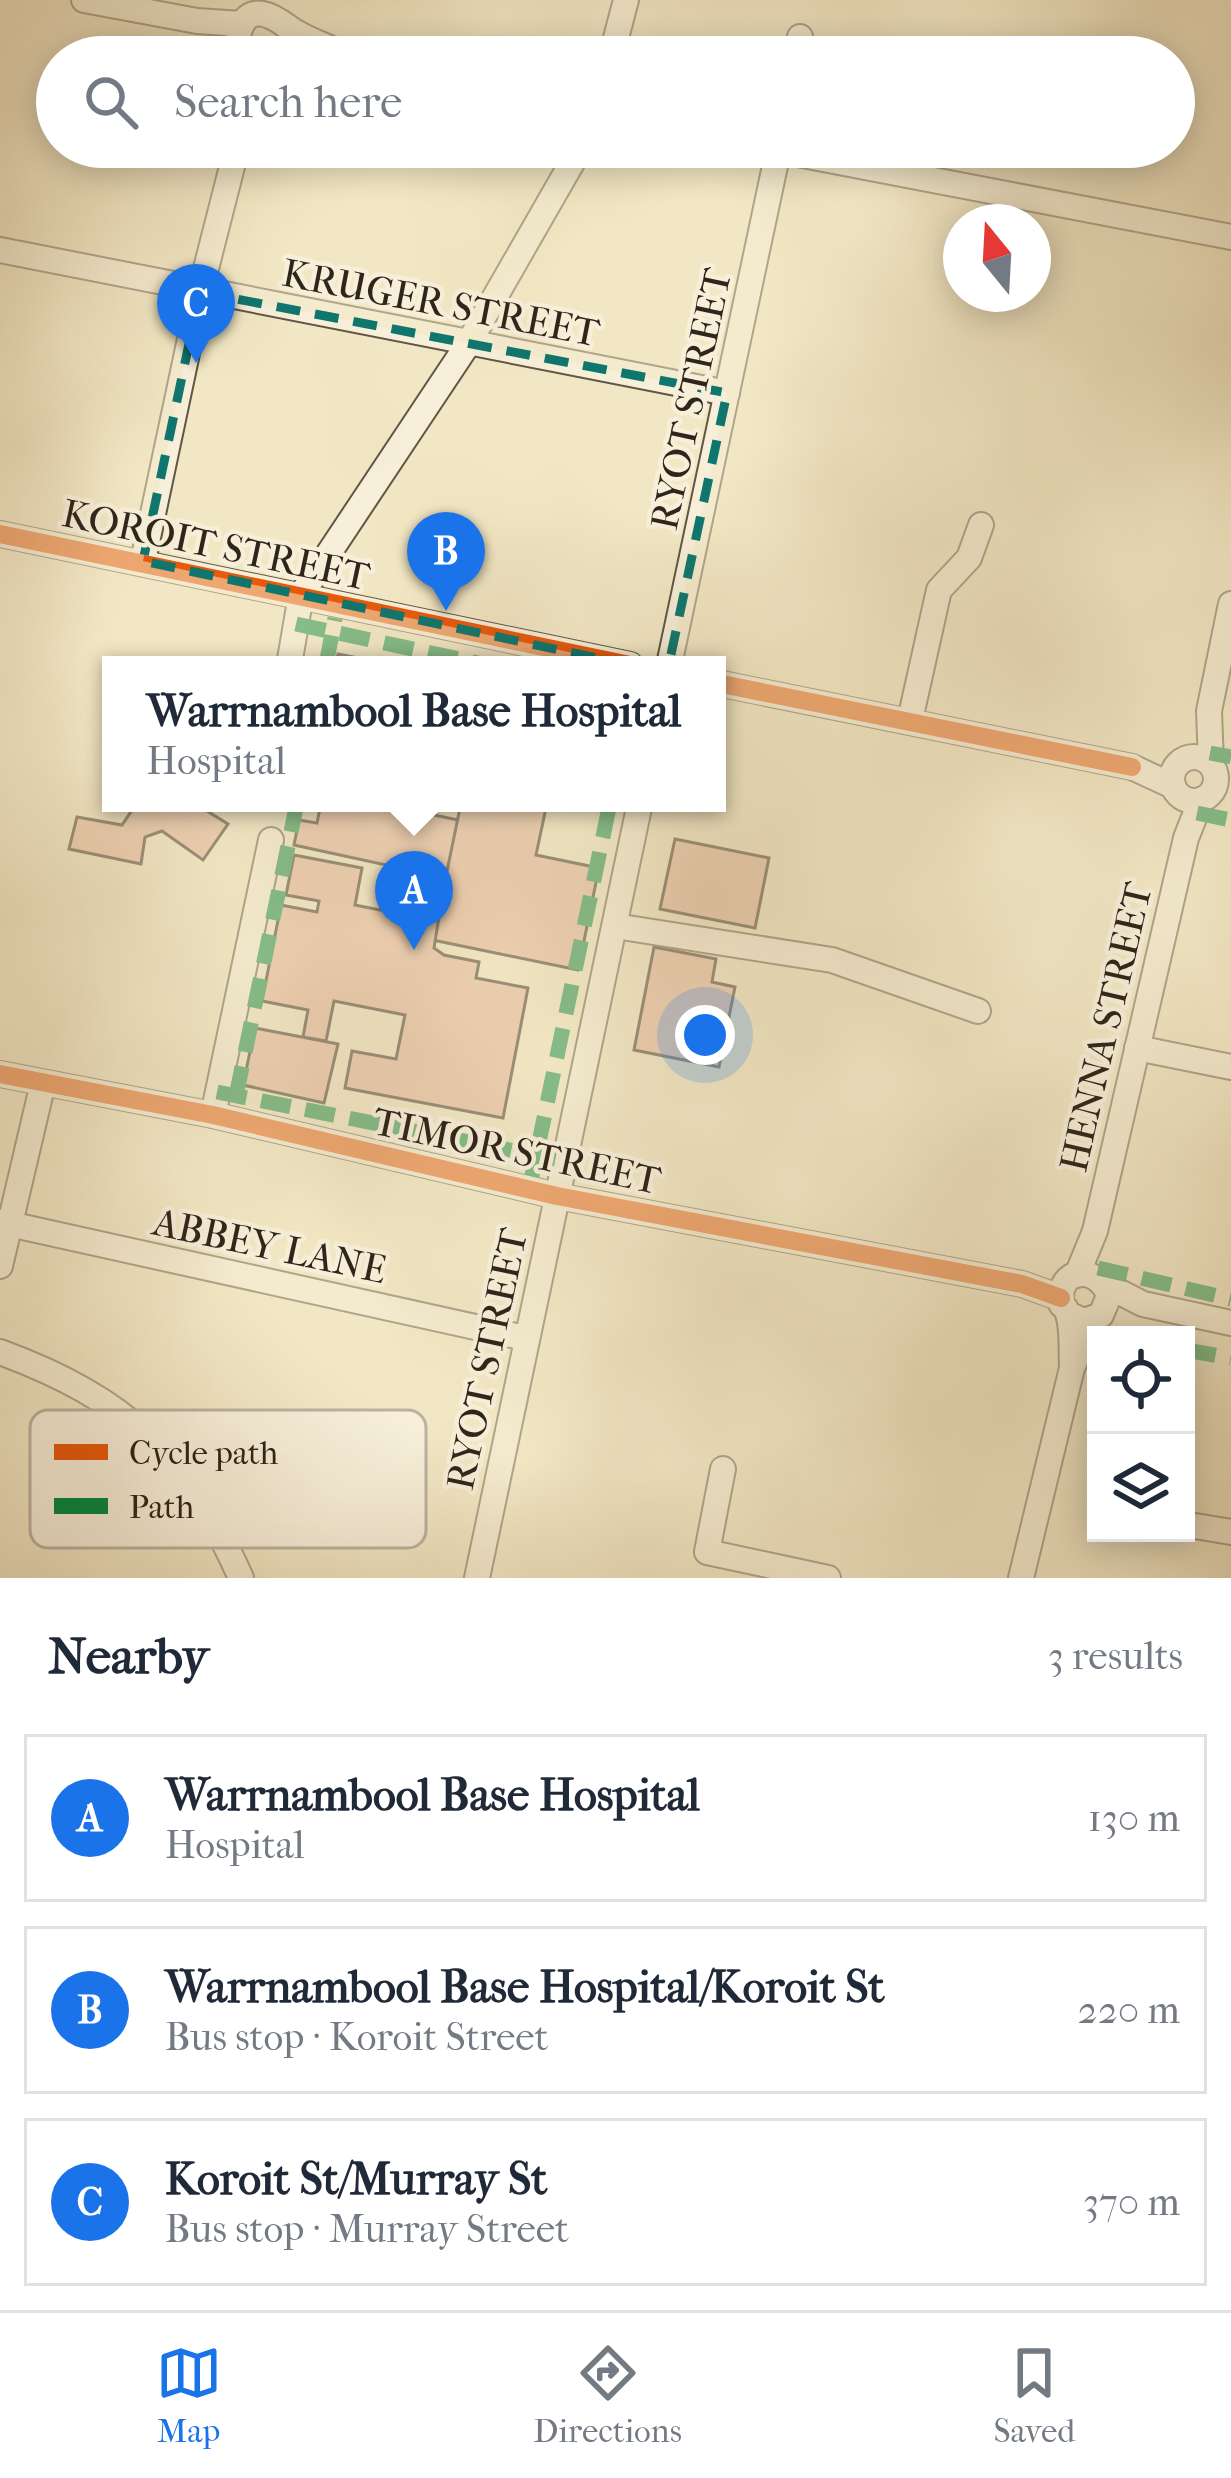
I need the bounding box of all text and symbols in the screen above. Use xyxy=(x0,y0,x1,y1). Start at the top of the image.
search box xyxy=(36,36,1195,168)
icon: search xyxy=(78,69,144,135)
text: Search here xyxy=(174,76,402,129)
north arrow xyxy=(943,204,1051,312)
street label: KRUGER STREET xyxy=(278,250,604,356)
pin: C xyxy=(157,264,235,363)
street label: RYOT STREET xyxy=(641,264,741,534)
street label: KOROIT STREET xyxy=(58,490,374,600)
pin: B xyxy=(407,512,485,611)
popup xyxy=(102,656,726,812)
text: Warrnambool Base Hospital xyxy=(147,685,681,738)
text: Hospital xyxy=(147,738,286,784)
pin: A xyxy=(375,851,453,950)
street label: HENNA STREET xyxy=(1050,877,1162,1176)
your location xyxy=(675,1005,735,1065)
street label: TIMOR STREET xyxy=(369,1098,665,1204)
street label: ABBEY LANE xyxy=(147,1198,391,1293)
street label: RYOT STREET xyxy=(437,1224,537,1494)
map controls xyxy=(1087,1326,1195,1542)
button: locate xyxy=(1087,1326,1195,1434)
legend xyxy=(30,1410,426,1548)
text: Cycle path xyxy=(129,1434,279,1473)
button: layers xyxy=(1087,1434,1195,1542)
text: Path xyxy=(129,1488,195,1527)
text: Nearby xyxy=(48,1626,209,1686)
text: 3 results xyxy=(1048,1633,1183,1679)
text: Warrnambool Base Hospital xyxy=(165,1769,700,1822)
text: A xyxy=(77,1795,103,1841)
text: 130 m xyxy=(1088,1795,1180,1841)
text: Hospital xyxy=(165,1822,305,1868)
text: Warrnambool Base Hospital/Koroit St xyxy=(165,1961,885,2014)
text: B xyxy=(77,1987,103,2033)
text: 220 m xyxy=(1078,1987,1180,2033)
text: Bus stop · Koroit Street xyxy=(165,2014,549,2060)
text: Koroit St/Murray St xyxy=(165,2153,547,2206)
text: C xyxy=(77,2179,103,2225)
text: 370 m xyxy=(1083,2179,1180,2225)
text: Bus stop · Murray Street xyxy=(165,2206,569,2252)
tab: Map xyxy=(156,2340,222,2451)
tab: Directions xyxy=(533,2340,682,2451)
tab: Saved xyxy=(993,2340,1075,2451)

